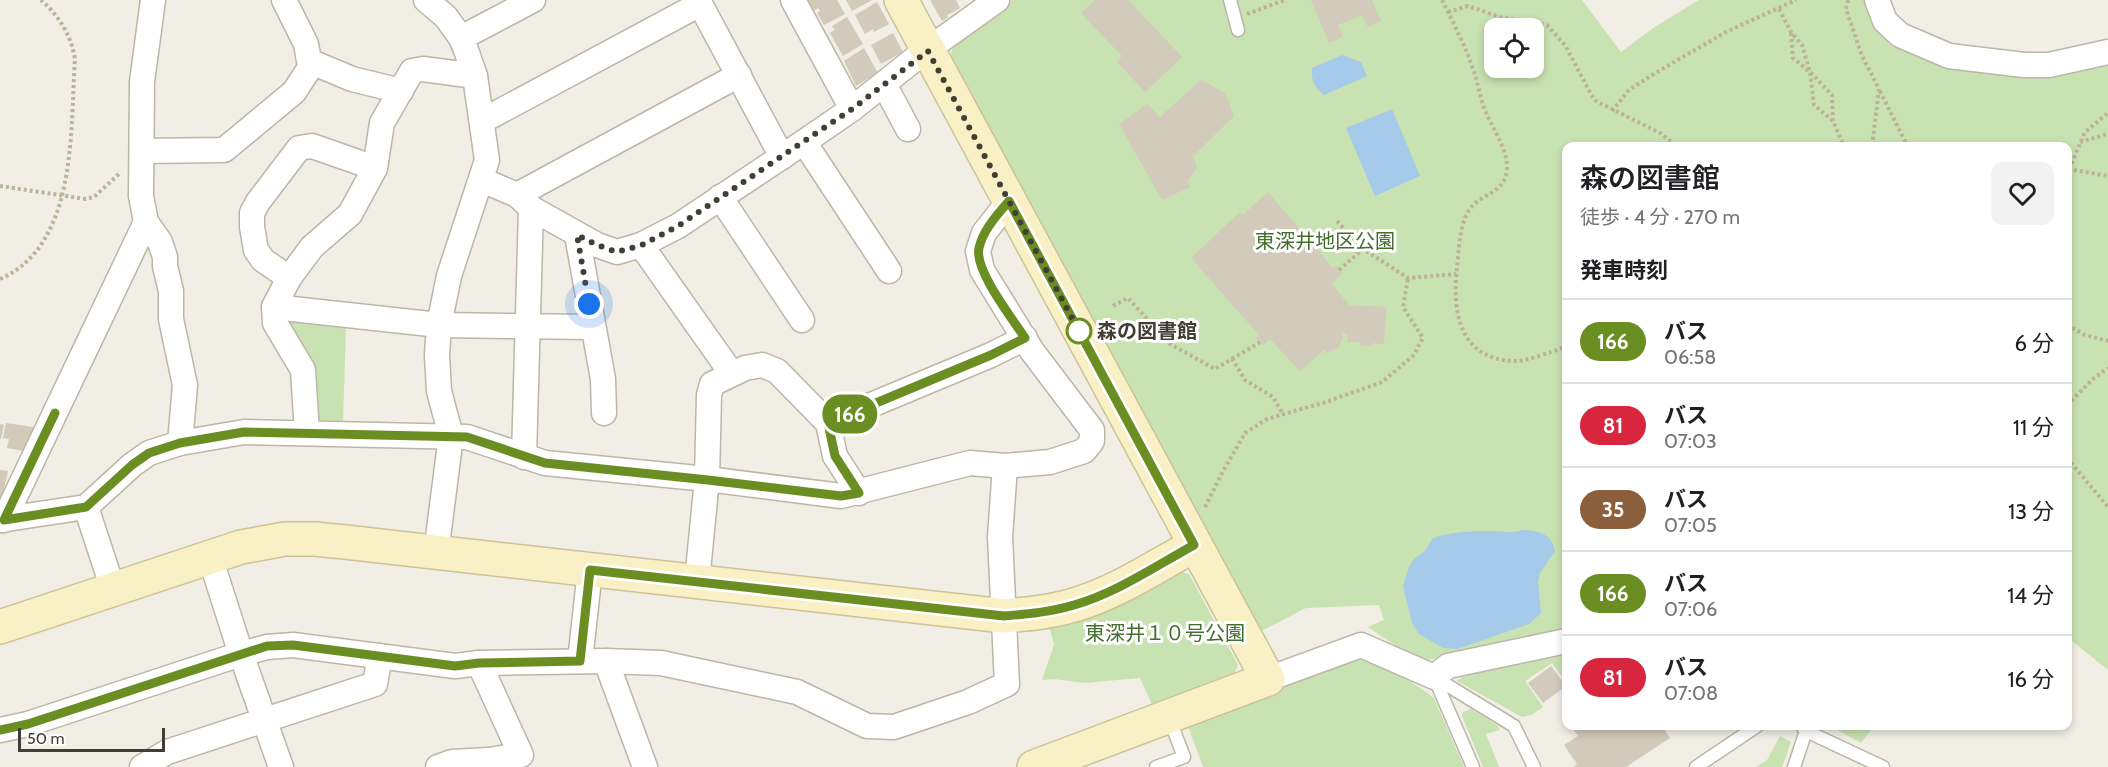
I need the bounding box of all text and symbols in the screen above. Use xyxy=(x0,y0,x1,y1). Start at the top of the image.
map controls xyxy=(1484,18,1544,78)
button: locate xyxy=(1484,18,1544,78)
text: 森の図書館 xyxy=(1580,161,1720,195)
button: heart xyxy=(1991,162,2054,225)
text: 徒歩 · 4 分 · 270 m xyxy=(1580,205,1740,229)
park label: 東深井地区公園 xyxy=(1255,229,1395,253)
text: 発車時刻 xyxy=(1580,257,1668,284)
your location xyxy=(574,289,604,319)
marker: 森の図書館 xyxy=(1066,318,1092,344)
text: バス xyxy=(1664,318,1708,345)
place label: 森の図書館 xyxy=(1097,319,1197,343)
text: 166 xyxy=(1597,329,1629,354)
text: 6 分 xyxy=(2015,330,2054,357)
text: 06:58 xyxy=(1664,345,1716,369)
line badge: 166 xyxy=(816,394,884,434)
text: 166 xyxy=(834,402,866,427)
text: バス xyxy=(1664,402,1708,429)
text: 81 xyxy=(1603,413,1623,438)
text: 11 分 xyxy=(2013,414,2054,441)
text: 07:03 xyxy=(1664,429,1717,453)
text: バス xyxy=(1664,486,1708,513)
text: 35 xyxy=(1602,497,1624,522)
text: 13 分 xyxy=(2008,498,2054,525)
text: 07:05 xyxy=(1664,513,1717,537)
text: バス xyxy=(1664,570,1708,597)
text: 166 xyxy=(1597,581,1629,606)
text: 14 分 xyxy=(2007,582,2054,609)
text: 07:06 xyxy=(1664,597,1717,621)
park label: 東深井１０号公園 xyxy=(1085,621,1245,645)
text: バス xyxy=(1664,654,1708,681)
text: 81 xyxy=(1603,665,1623,690)
text: 16 分 xyxy=(2007,666,2054,693)
text: 07:08 xyxy=(1664,681,1718,705)
scale bar xyxy=(18,725,165,752)
text: 50 m xyxy=(27,729,64,748)

